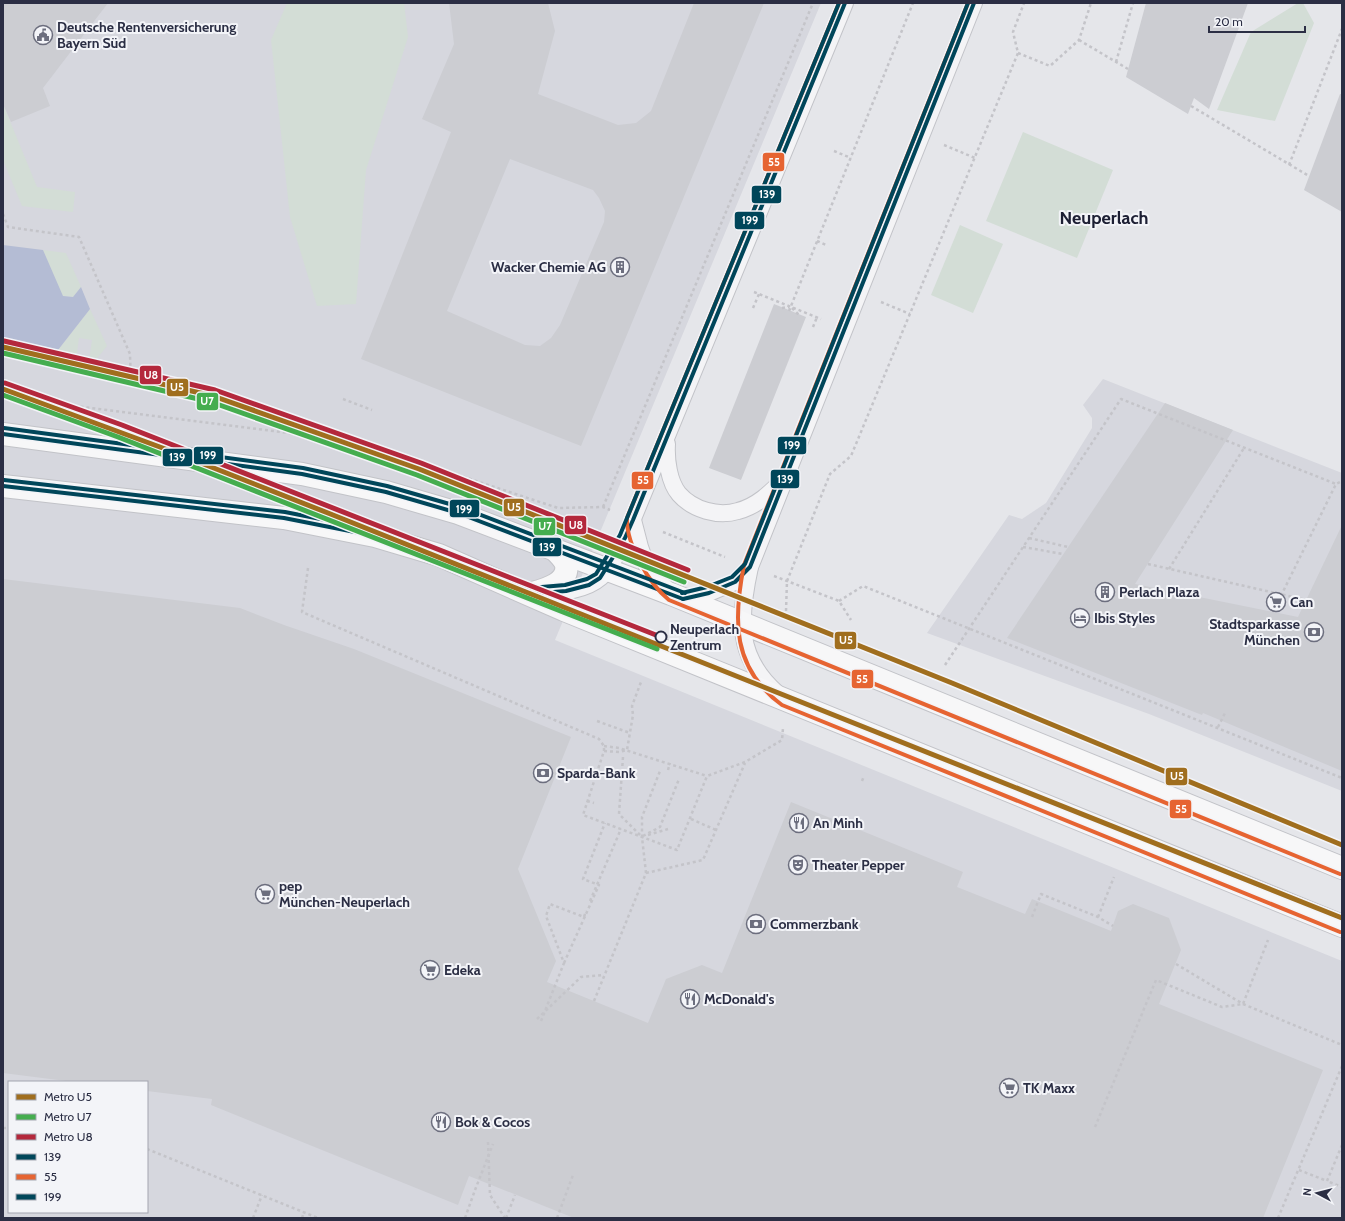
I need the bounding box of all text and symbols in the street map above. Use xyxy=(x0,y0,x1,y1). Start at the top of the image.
scale bar xyxy=(1209,8,1305,34)
text: 20 m xyxy=(1215,14,1243,29)
place label: Deutsche Rentenversicherung Bayern Süd xyxy=(57,18,236,52)
public building icon: Deutsche Rentenversicherung Bayern Süd xyxy=(32,24,54,46)
line badge: 55 xyxy=(762,152,785,172)
text: 55 xyxy=(768,155,780,169)
line badge: 139 xyxy=(751,185,782,204)
text: 139 xyxy=(759,187,775,201)
district label: Neuperlach xyxy=(1060,207,1149,229)
line badge: 199 xyxy=(734,211,765,230)
text: 199 xyxy=(742,213,758,227)
building icon: Wacker Chemie AG xyxy=(609,256,631,278)
place label: Wacker Chemie AG xyxy=(491,258,606,276)
line badge: U8 xyxy=(139,365,162,385)
text: U8 xyxy=(144,368,159,382)
line badge: U5 xyxy=(166,378,189,397)
text: U5 xyxy=(170,380,184,394)
line badge: U7 xyxy=(196,392,219,411)
text: U7 xyxy=(200,394,214,408)
line badge: 199 xyxy=(777,436,807,455)
text: 199 xyxy=(784,438,800,452)
line badge: 199 xyxy=(193,446,224,465)
line badge: 139 xyxy=(162,448,193,467)
text: 199 xyxy=(200,448,216,462)
text: 139 xyxy=(169,450,185,464)
line badge: 139 xyxy=(770,469,800,489)
line badge: 55 xyxy=(631,471,654,490)
text: 139 xyxy=(777,472,793,486)
text: 55 xyxy=(637,473,649,487)
line badge: U5 xyxy=(503,498,525,517)
line badge: 199 xyxy=(449,499,480,518)
text: U5 xyxy=(507,500,521,514)
text: 199 xyxy=(456,502,472,516)
line badge: U8 xyxy=(564,515,587,535)
line badge: U7 xyxy=(533,517,556,536)
text: U8 xyxy=(569,518,584,532)
text: U7 xyxy=(538,519,552,533)
line badge: 139 xyxy=(532,537,562,557)
text: 139 xyxy=(539,540,555,554)
building icon: Perlach Plaza xyxy=(1094,581,1116,603)
place label: Perlach Plaza xyxy=(1119,583,1199,601)
supermarket icon: Can xyxy=(1265,591,1287,613)
place label: Can xyxy=(1290,593,1313,611)
hotel icon: Ibis Styles xyxy=(1069,607,1091,629)
place label: Ibis Styles xyxy=(1094,609,1155,627)
place label: Stadtsparkasse München xyxy=(1209,615,1300,649)
place label: Neuperlach Zentrum xyxy=(670,620,739,654)
bank icon: Stadtsparkasse München xyxy=(1303,621,1325,643)
marker: Neuperlach Zentrum xyxy=(654,630,668,644)
line badge: U5 xyxy=(834,631,857,650)
text: U5 xyxy=(839,633,853,647)
line badge: 55 xyxy=(851,669,874,689)
text: 55 xyxy=(856,672,868,686)
bank icon: Sparda-Bank xyxy=(532,762,554,784)
place label: Sparda-Bank xyxy=(557,764,636,782)
line badge: U5 xyxy=(1165,767,1188,786)
text: U5 xyxy=(1170,769,1184,783)
line badge: 55 xyxy=(1169,799,1192,819)
text: 55 xyxy=(1175,802,1187,816)
restaurant icon: An Minh xyxy=(788,812,810,834)
place label: An Minh xyxy=(813,814,863,832)
theatre icon: Theater Pepper xyxy=(787,854,809,876)
place label: Theater Pepper xyxy=(812,856,905,874)
place label: pep München-Neuperlach xyxy=(279,877,410,911)
supermarket icon: pep München-Neuperlach xyxy=(254,883,276,905)
bank icon: Commerzbank xyxy=(745,913,767,935)
place label: Commerzbank xyxy=(770,915,859,933)
supermarket icon: Edeka xyxy=(419,959,441,981)
place label: Edeka xyxy=(444,961,481,979)
restaurant icon: McDonald's xyxy=(679,988,701,1010)
place label: McDonald's xyxy=(704,990,774,1008)
supermarket icon: TK Maxx xyxy=(998,1077,1020,1099)
place label: TK Maxx xyxy=(1023,1079,1075,1097)
legend xyxy=(8,1081,148,1213)
text: Metro U5 xyxy=(44,1089,92,1104)
text: Metro U7 xyxy=(44,1109,91,1124)
restaurant icon: Bok & Cocos xyxy=(430,1111,452,1133)
place label: Bok & Cocos xyxy=(455,1113,530,1131)
text: Metro U8 xyxy=(44,1129,93,1144)
text: 139 xyxy=(44,1149,61,1164)
text: 55 xyxy=(44,1169,57,1184)
north arrow xyxy=(1297,1173,1337,1213)
text: N xyxy=(1300,1187,1314,1196)
text: 199 xyxy=(44,1189,62,1204)

